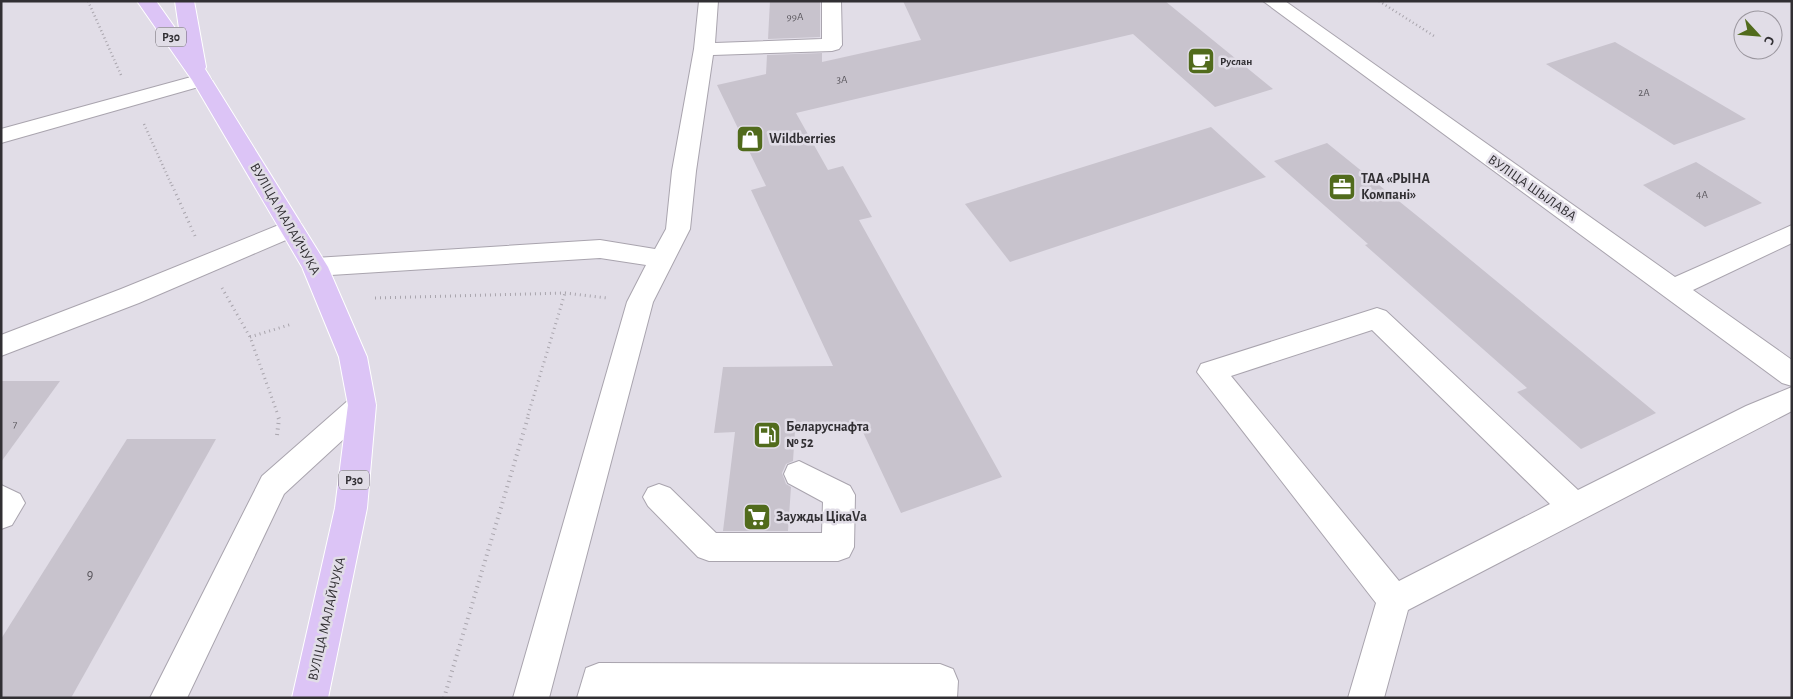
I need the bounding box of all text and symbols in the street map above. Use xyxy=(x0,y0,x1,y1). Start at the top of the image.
north arrow xyxy=(1733,10,1783,60)
house number: 99А xyxy=(787,11,804,22)
road number: Р30 xyxy=(156,28,186,46)
text: С xyxy=(1761,34,1777,47)
cafe icon: Руслан xyxy=(1186,46,1216,76)
place label: Руслан xyxy=(1220,56,1252,67)
house number: 3А xyxy=(837,74,848,85)
house number: 2А xyxy=(1638,87,1650,98)
shop icon: Wildberries xyxy=(735,124,765,154)
place label: Wildberries xyxy=(769,132,836,146)
street label: ВУЛІЦА ШЫЛАВА xyxy=(1485,152,1579,224)
street label: ВУЛІЦА МАЛАЙЧУКА xyxy=(247,160,324,277)
office icon: ТАА «РЫНА Компані» xyxy=(1327,172,1357,202)
place label: ТАА «РЫНА Компані» xyxy=(1361,172,1430,202)
house number: 4А xyxy=(1696,189,1708,200)
house number: 7 xyxy=(13,419,18,430)
fuel station icon: Беларуснафта № 52 xyxy=(752,420,782,450)
place label: Беларуснафта № 52 xyxy=(786,420,869,450)
road number: Р30 xyxy=(339,470,369,490)
supermarket icon: Заужды ЦікаVа xyxy=(742,502,772,532)
place label: Заужды ЦікаVа xyxy=(776,510,867,524)
street label: ВУЛІЦА МАЛАЙЧУКА xyxy=(305,555,348,682)
house number: 9 xyxy=(87,568,93,582)

